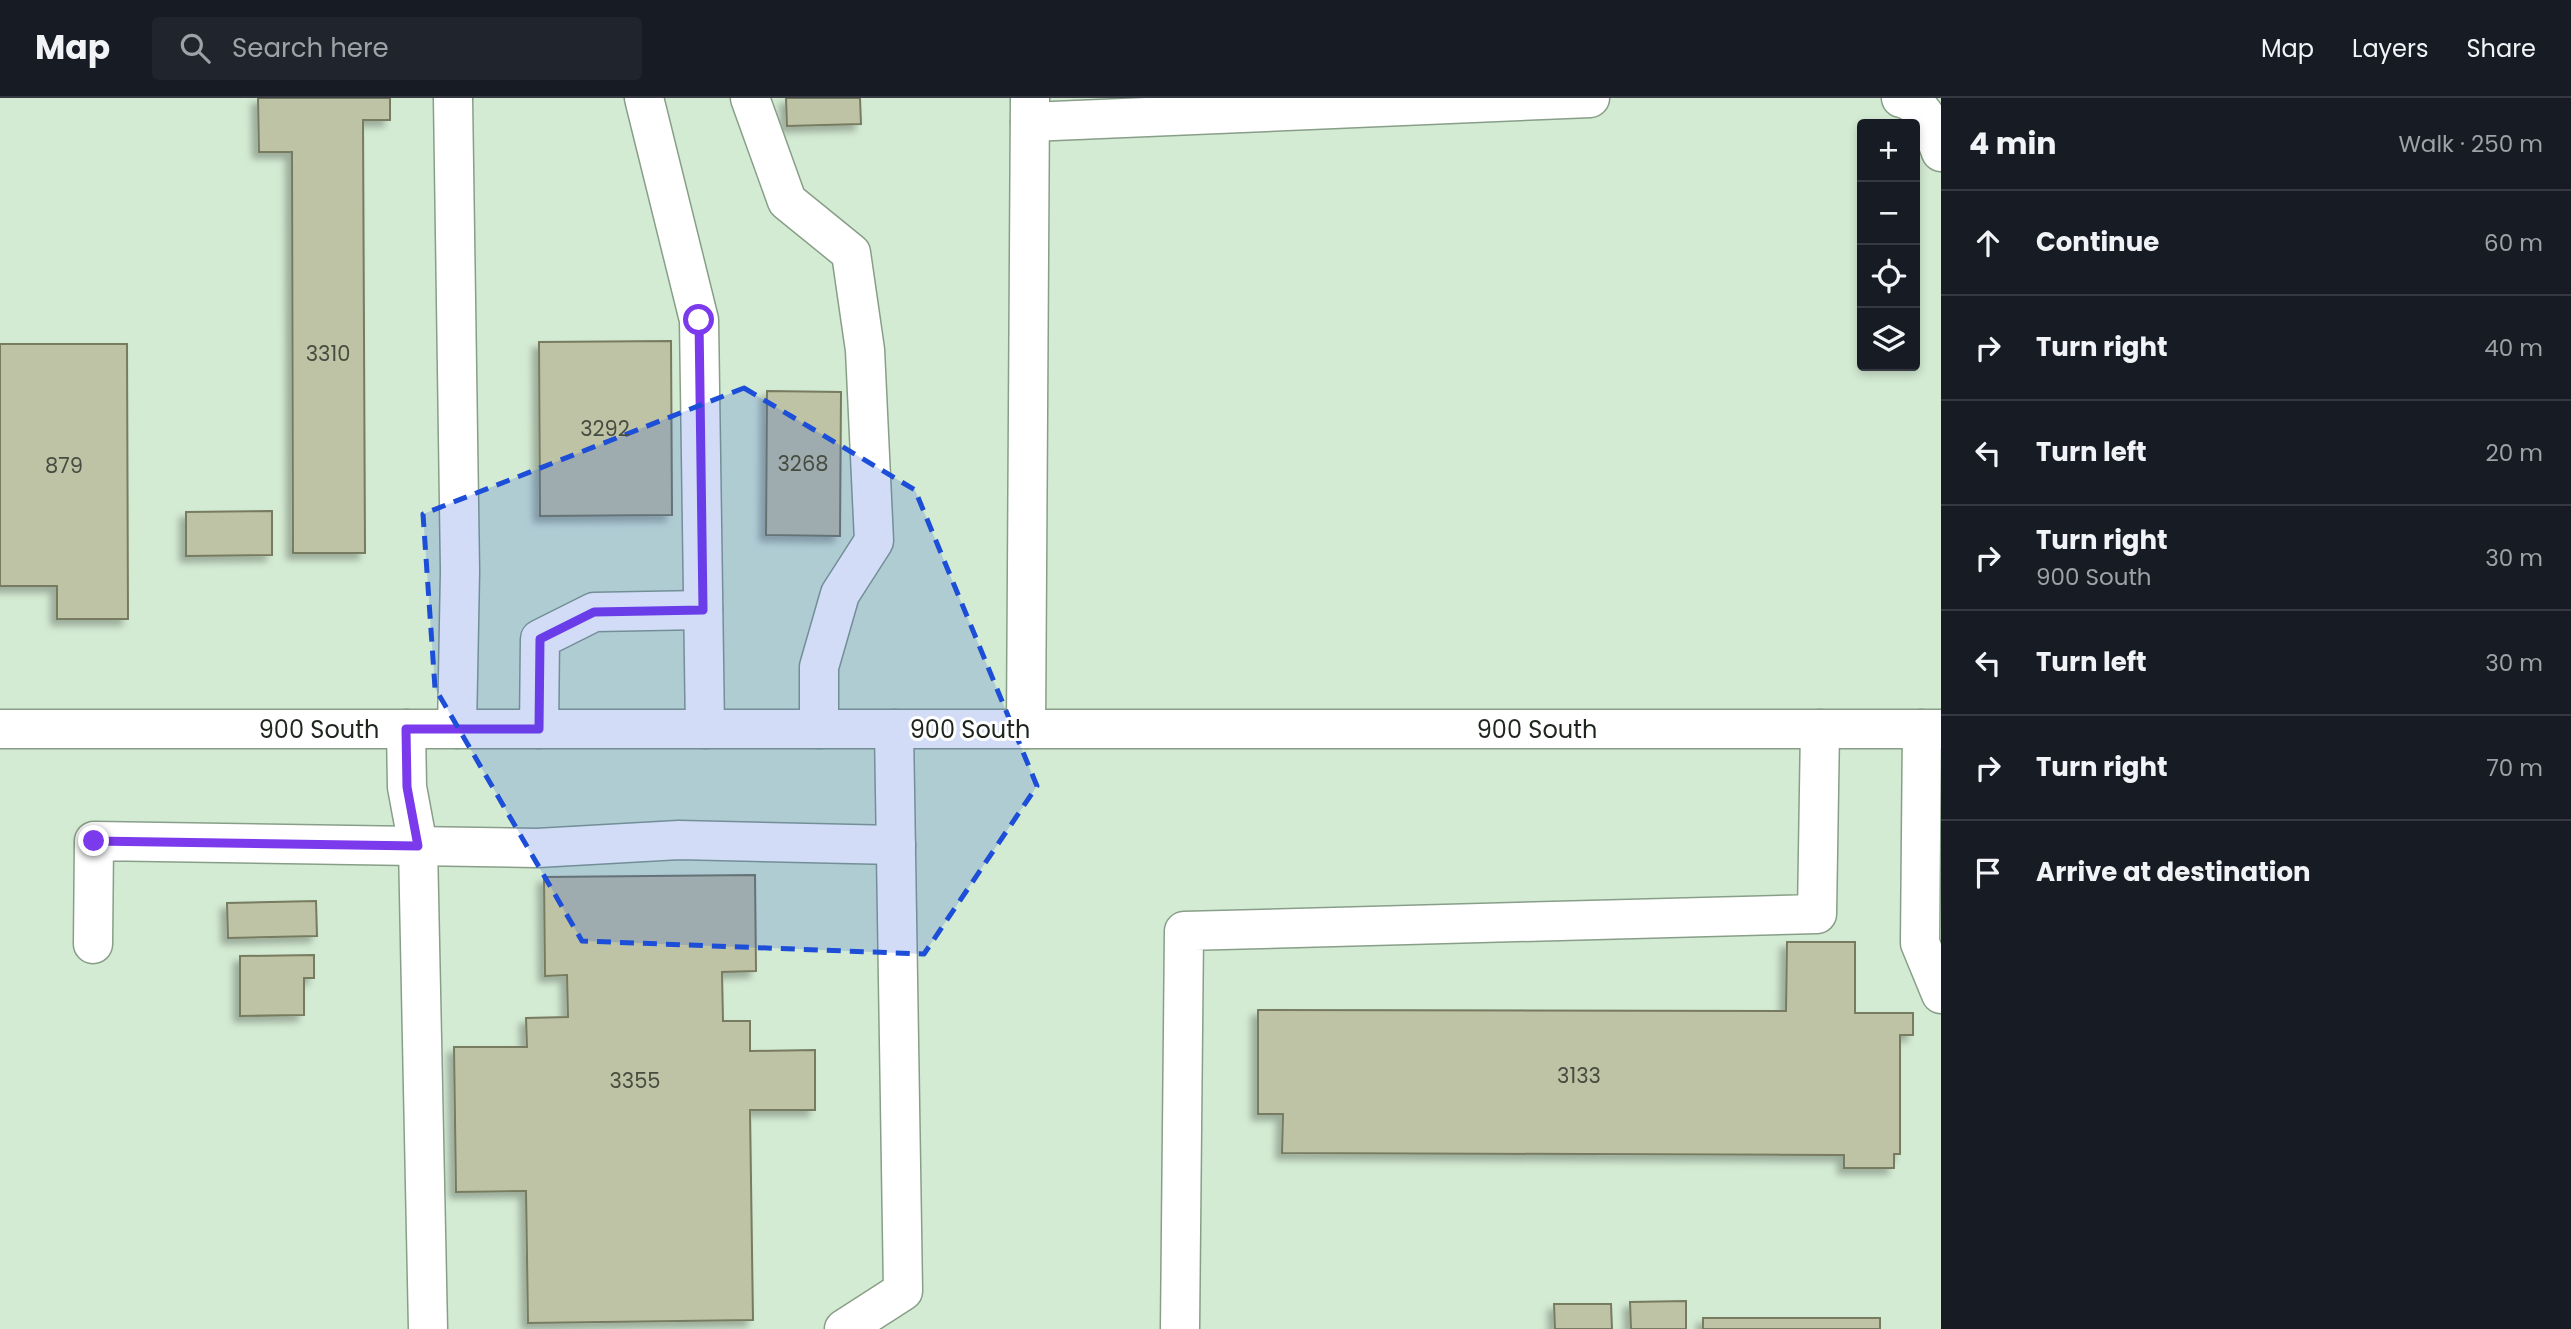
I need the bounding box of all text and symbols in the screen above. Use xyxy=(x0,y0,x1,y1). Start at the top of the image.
search box xyxy=(152,17,642,80)
text: Map xyxy=(35,24,110,71)
icon: search xyxy=(176,29,214,67)
text: Search here xyxy=(232,30,389,66)
text: Map xyxy=(2261,32,2314,65)
text: Layers xyxy=(2352,32,2428,65)
text: Share xyxy=(2466,32,2536,65)
map controls xyxy=(1857,119,1920,371)
button: + xyxy=(1857,119,1920,182)
text: 4 min xyxy=(1969,122,2057,165)
text: Walk · 250 m xyxy=(2398,128,2543,160)
button: − xyxy=(1857,182,1920,245)
icon: ahead xyxy=(1969,224,2007,262)
text: Continue xyxy=(2036,224,2159,260)
text: 60 m xyxy=(2484,227,2543,259)
button: locate xyxy=(1857,245,1920,308)
route start xyxy=(683,304,714,335)
button: layers xyxy=(1857,308,1920,371)
icon: right xyxy=(1969,329,2007,367)
text: Turn right xyxy=(2036,329,2168,365)
text: 40 m xyxy=(2484,332,2543,364)
house number: 3310 xyxy=(306,339,350,368)
house number: 3292 xyxy=(580,414,630,443)
icon: left xyxy=(1969,434,2007,472)
text: Turn left xyxy=(2036,434,2147,470)
text: 20 m xyxy=(2485,437,2543,469)
house number: 3268 xyxy=(777,449,829,478)
house number: 879 xyxy=(45,451,83,480)
text: Turn right xyxy=(2036,522,2168,558)
icon: right xyxy=(1969,539,2007,577)
text: 30 m xyxy=(2485,542,2543,574)
text: 900 South xyxy=(2036,561,2152,593)
icon: left xyxy=(1969,644,2007,682)
text: Turn left xyxy=(2036,644,2147,680)
text: 30 m xyxy=(2485,647,2543,679)
street label: 900 South xyxy=(259,713,379,746)
street label: 900 South xyxy=(910,713,1030,746)
street label: 900 South xyxy=(1477,713,1597,746)
icon: right xyxy=(1969,749,2007,787)
text: Turn right xyxy=(2036,749,2168,785)
text: 70 m xyxy=(2486,752,2543,784)
route end xyxy=(78,825,109,856)
icon: arrive xyxy=(1969,854,2007,892)
text: Arrive at destination xyxy=(2036,854,2311,890)
house number: 3133 xyxy=(1557,1061,1601,1090)
house number: 3355 xyxy=(609,1066,661,1095)

